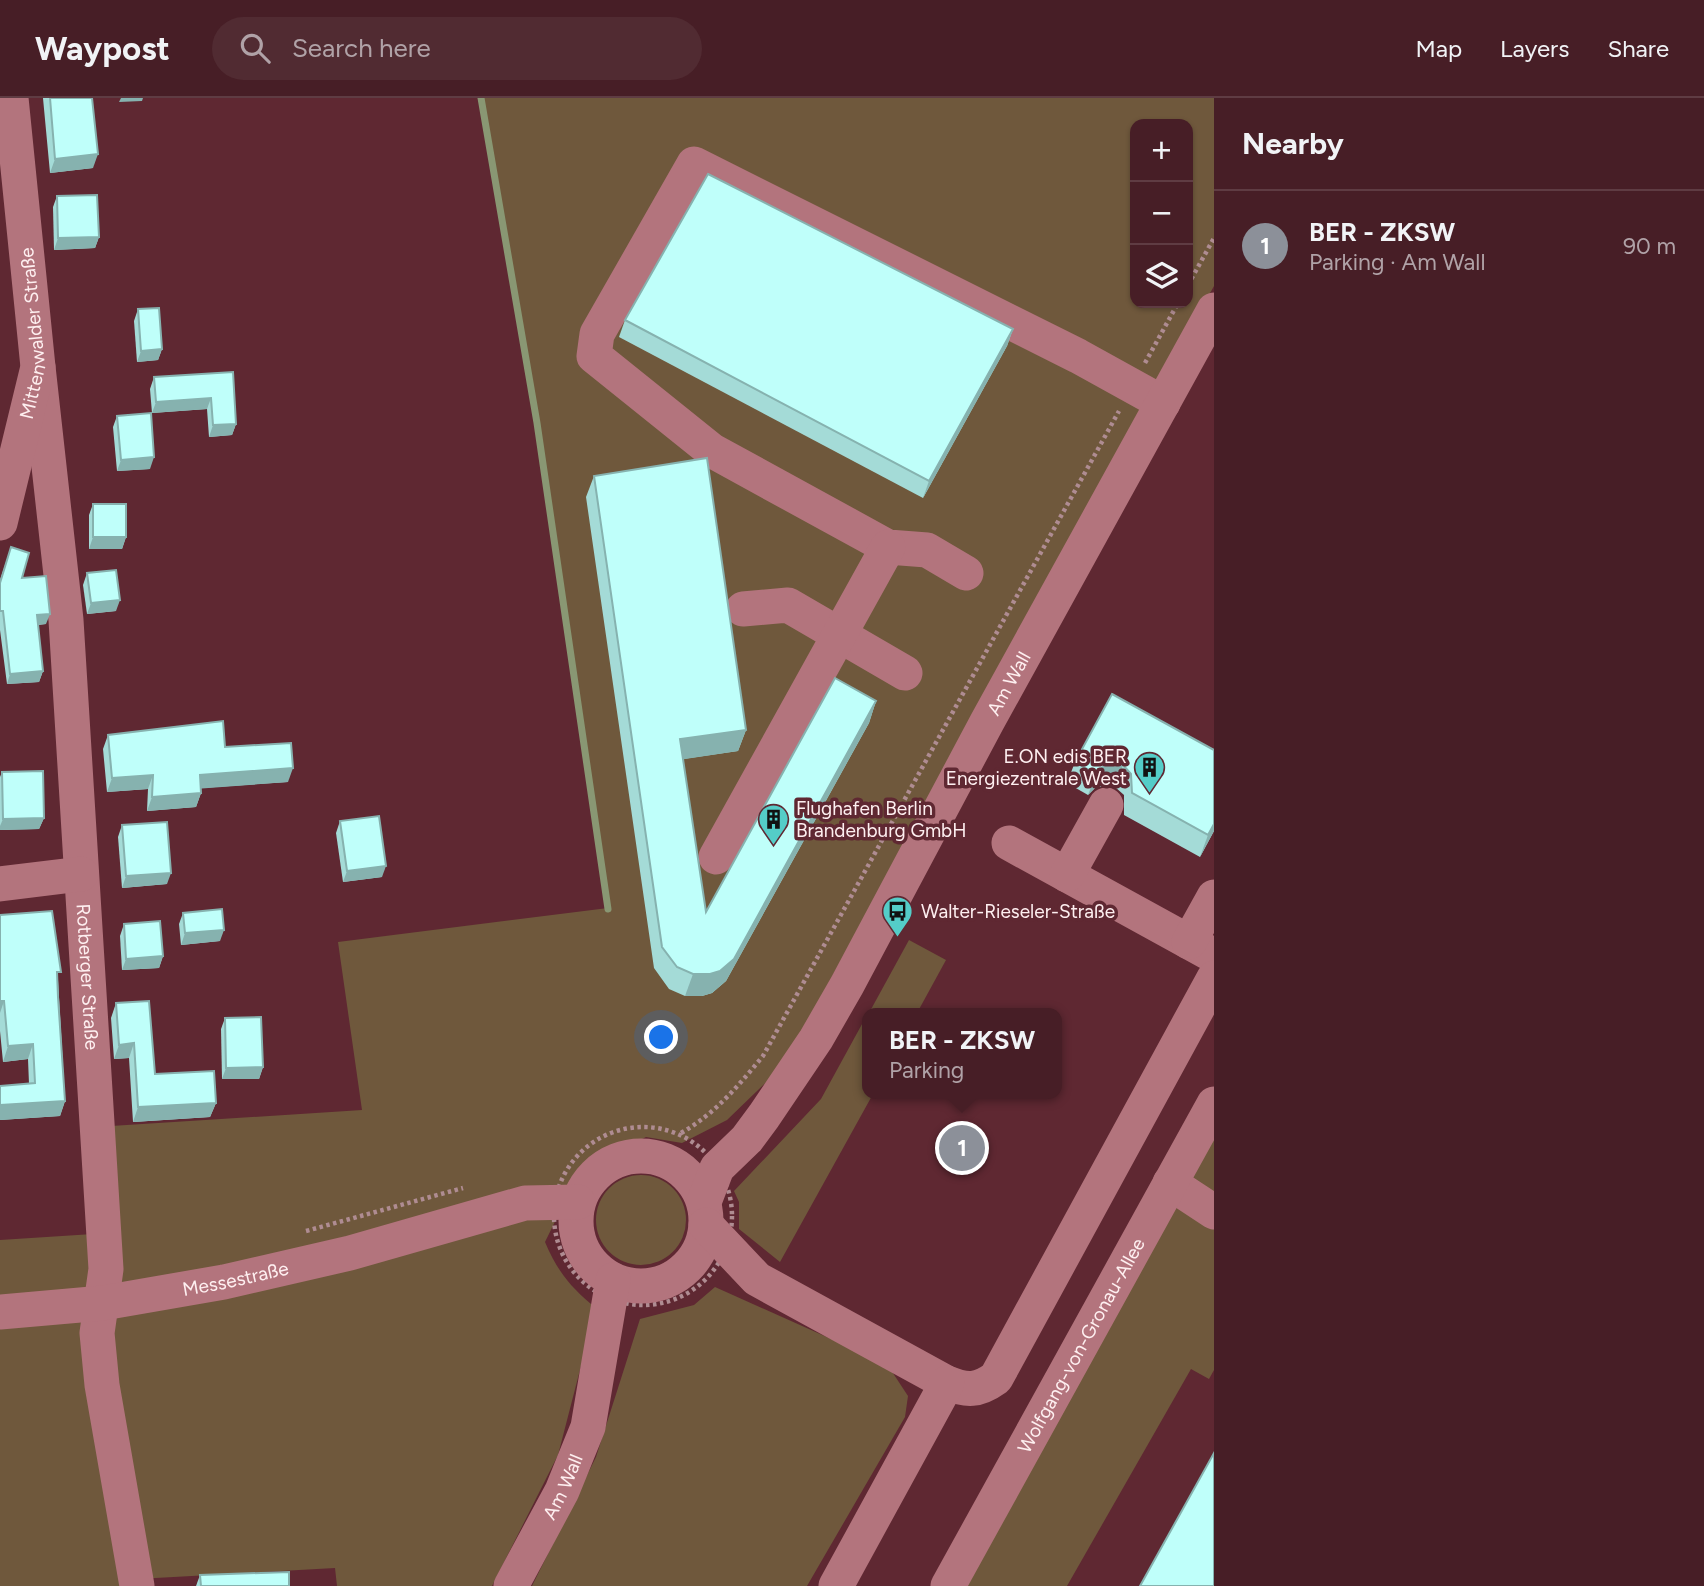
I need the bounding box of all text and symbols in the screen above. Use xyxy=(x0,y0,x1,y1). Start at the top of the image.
search box xyxy=(212,17,702,80)
text: Waypost xyxy=(35,29,170,68)
icon: search xyxy=(236,29,274,67)
text: Search here xyxy=(292,32,431,64)
text: Map xyxy=(1415,34,1462,63)
text: Layers xyxy=(1500,34,1569,63)
text: Share xyxy=(1607,34,1669,63)
map controls xyxy=(1130,119,1193,308)
button: + xyxy=(1130,119,1193,182)
text: Nearby xyxy=(1242,125,1344,162)
button: − xyxy=(1130,182,1193,245)
text: BER - ZKSW xyxy=(1309,216,1455,248)
text: 1 xyxy=(1260,232,1270,260)
text: 90 m xyxy=(1623,232,1676,260)
button: layers xyxy=(1130,245,1193,308)
street label: Mittenwalder Straße xyxy=(15,246,50,421)
text: Parking · Am Wall xyxy=(1309,248,1485,276)
street label: Am Wall xyxy=(982,648,1036,719)
place label: E.ON edis BER Energiezentrale West xyxy=(946,745,1127,790)
building icon: E.ON edis BER Energiezentrale West xyxy=(1133,750,1167,794)
place label: Flughafen Berlin Brandenburg GmbH xyxy=(796,797,966,842)
building icon: Flughafen Berlin Brandenburg GmbH xyxy=(756,802,790,846)
bus stop icon: Walter-Rieseler-Straße xyxy=(881,894,915,938)
place label: Walter-Rieseler-Straße xyxy=(921,900,1115,923)
street label: Rotberger Straße xyxy=(71,903,103,1051)
popup xyxy=(862,1008,1062,1099)
your location xyxy=(644,1020,678,1054)
text: BER - ZKSW xyxy=(889,1024,1035,1056)
text: Parking xyxy=(889,1056,964,1084)
pin: 1 xyxy=(939,1122,985,1174)
street label: Wolfgang-von-Gronau-Allee xyxy=(1013,1234,1150,1457)
street label: Messestraße xyxy=(181,1257,291,1301)
street label: Am Wall xyxy=(538,1451,588,1524)

